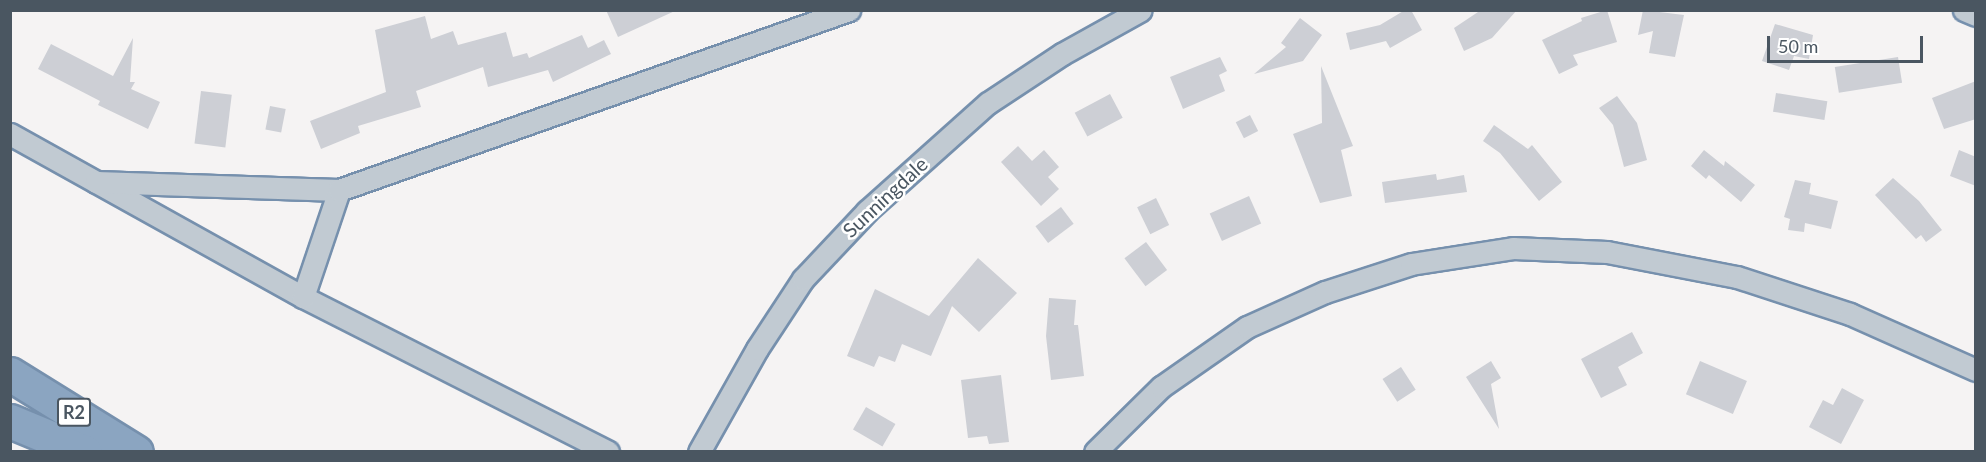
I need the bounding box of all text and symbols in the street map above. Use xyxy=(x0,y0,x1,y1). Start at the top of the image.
scale bar xyxy=(1770,24,1926,62)
text: 50 m xyxy=(1778,35,1818,57)
street label: Sunningdale xyxy=(838,152,932,242)
road number: R2 xyxy=(56,397,92,427)

